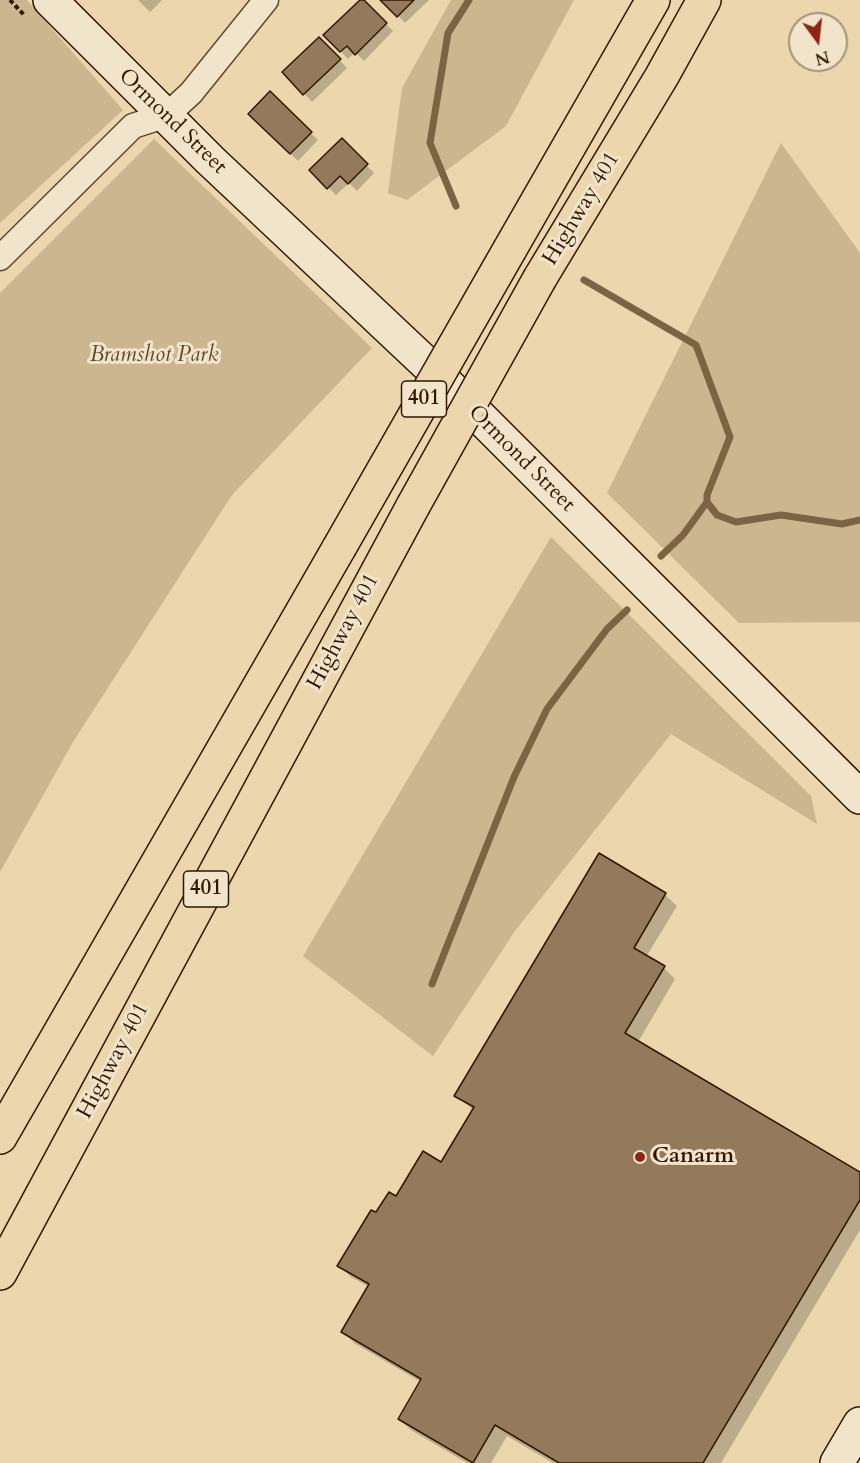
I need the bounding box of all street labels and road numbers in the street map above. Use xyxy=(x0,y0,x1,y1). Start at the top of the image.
street label: Ormond Street xyxy=(112,64,232,180)
street label: Highway 401 xyxy=(538,148,626,270)
road number: 401 xyxy=(402,381,446,417)
street label: Ormond Street xyxy=(462,400,580,518)
street label: Highway 401 xyxy=(302,570,386,694)
road number: 401 xyxy=(184,871,228,907)
street label: Highway 401 xyxy=(72,999,156,1123)

